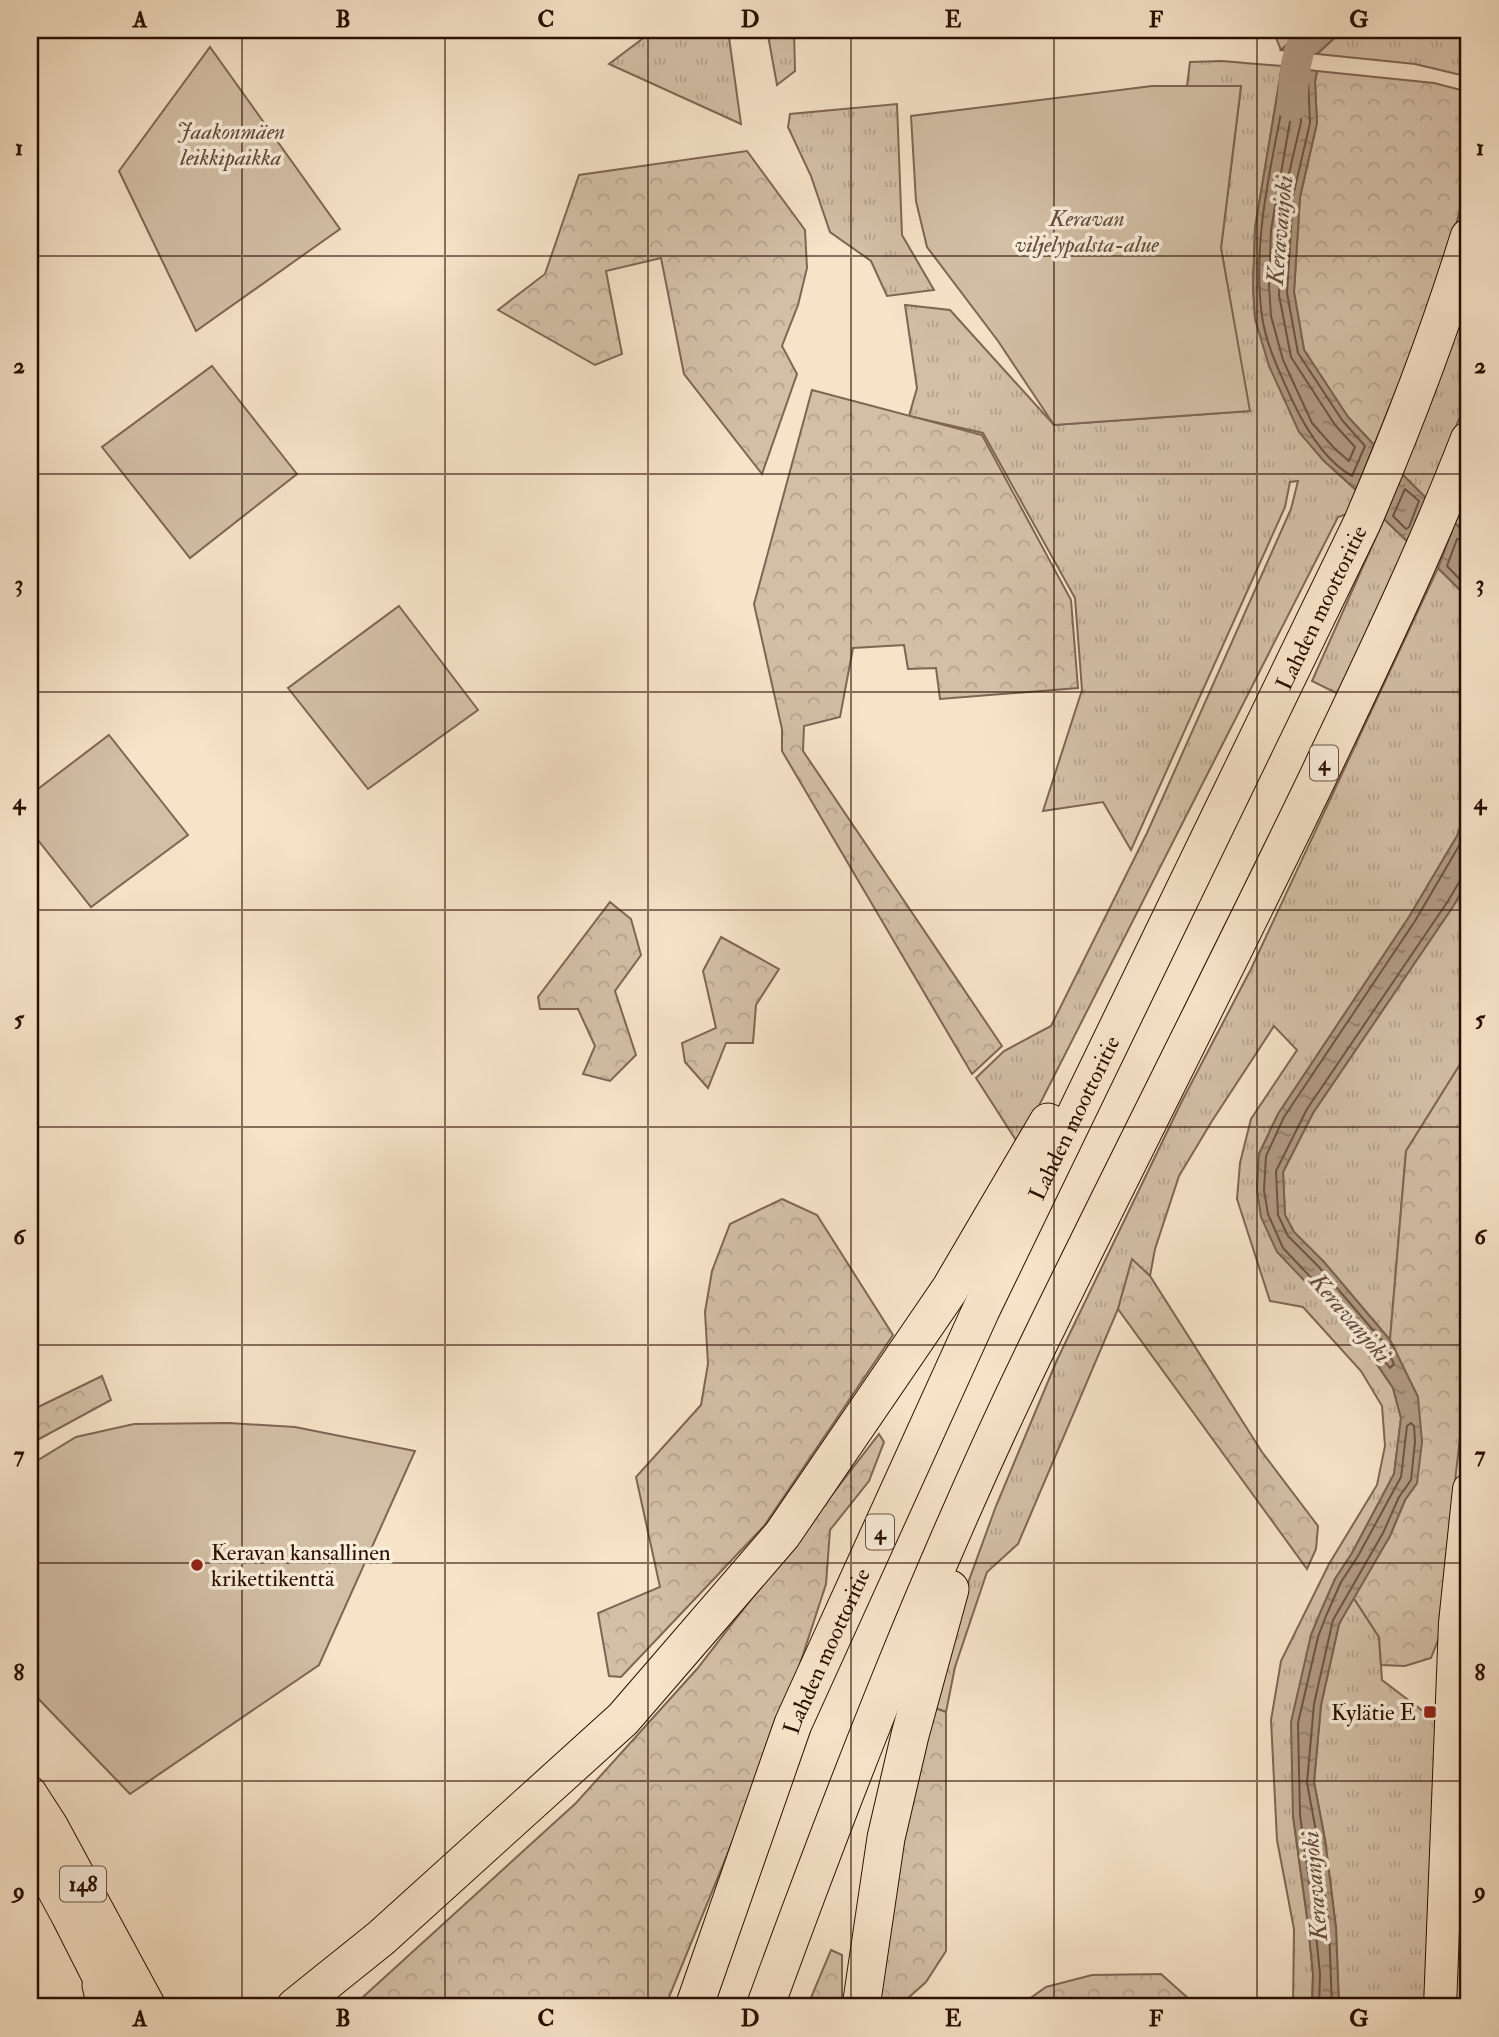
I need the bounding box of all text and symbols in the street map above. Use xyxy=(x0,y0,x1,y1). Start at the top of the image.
text: A xyxy=(132,5,148,34)
text: B xyxy=(335,5,351,34)
text: C xyxy=(538,5,554,34)
text: D xyxy=(741,5,759,34)
text: E xyxy=(945,5,962,34)
text: F xyxy=(1149,5,1164,34)
text: G xyxy=(1349,5,1369,34)
park label: Jaakonmäen leikkipaikka xyxy=(177,117,285,172)
text: 1 xyxy=(15,133,23,162)
text: 1 xyxy=(1476,133,1484,162)
water label: Keravanjoki xyxy=(1260,173,1300,287)
park label: Keravan viljelypalsta-alue xyxy=(1015,204,1159,259)
text: 2 xyxy=(13,351,25,380)
text: 2 xyxy=(1474,351,1486,380)
street label: Lahden moottoritie xyxy=(1269,520,1373,695)
text: 3 xyxy=(15,569,23,598)
text: 3 xyxy=(1476,569,1484,598)
road number: 4 xyxy=(1310,746,1338,780)
text: 4 xyxy=(12,787,27,816)
text: 4 xyxy=(1473,787,1488,816)
text: 5 xyxy=(14,1004,25,1033)
text: 5 xyxy=(1475,1004,1486,1033)
street label: Lahden moottoritie xyxy=(1022,1030,1126,1205)
text: 6 xyxy=(13,1222,27,1251)
text: 6 xyxy=(1474,1222,1488,1251)
water label: Keravanjoki xyxy=(1302,1266,1398,1370)
text: 7 xyxy=(14,1440,25,1469)
text: 7 xyxy=(1475,1440,1486,1469)
road number: 4 xyxy=(866,1514,894,1550)
place label: Keravan kansallinen krikettikenttä xyxy=(211,1538,391,1593)
marker: Keravan kansallinen krikettikenttä xyxy=(189,1557,205,1573)
street label: Lahden moottoritie xyxy=(776,1563,877,1738)
text: 8 xyxy=(14,1658,25,1687)
text: 8 xyxy=(1475,1658,1486,1687)
place label: Kylätie E xyxy=(1331,1698,1416,1727)
marker: Kylätie E xyxy=(1422,1704,1438,1720)
water label: Keravanjoki xyxy=(1295,1829,1335,1943)
road number: 148 xyxy=(60,1867,106,1902)
text: 9 xyxy=(11,1876,25,1905)
text: 9 xyxy=(1472,1876,1486,1905)
text: A xyxy=(132,2004,148,2033)
text: B xyxy=(335,2004,351,2033)
text: C xyxy=(538,2004,554,2033)
text: D xyxy=(741,2004,759,2033)
text: E xyxy=(945,2004,962,2033)
text: F xyxy=(1149,2004,1164,2033)
text: G xyxy=(1349,2004,1369,2033)

